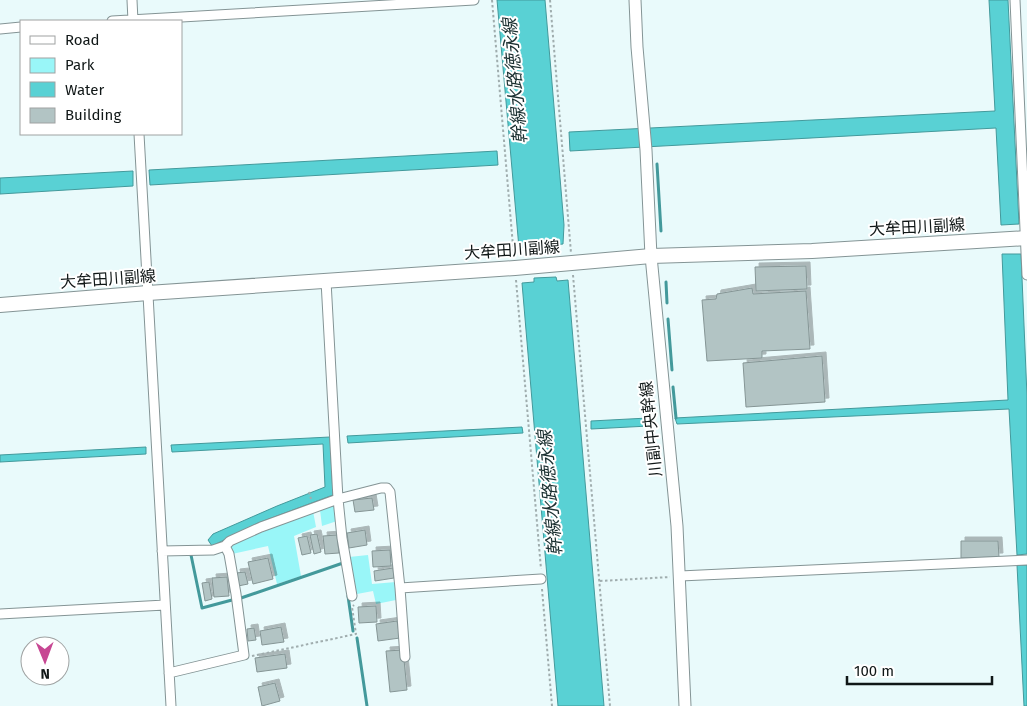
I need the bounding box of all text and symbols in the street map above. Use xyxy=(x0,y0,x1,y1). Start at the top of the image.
water label: 幹線水路徳永線 xyxy=(498,15,531,145)
legend xyxy=(20,20,182,135)
text: Road xyxy=(65,31,100,49)
text: Park xyxy=(65,56,95,74)
text: Water xyxy=(65,81,104,99)
text: Building xyxy=(65,106,121,124)
street label: 大牟田川副線 xyxy=(869,215,965,239)
street label: 大牟田川副線 xyxy=(463,237,561,263)
street label: 大牟田川副線 xyxy=(59,266,157,292)
street label: 川副中央幹線 xyxy=(637,380,665,478)
water label: 幹線水路徳永線 xyxy=(533,427,566,557)
north arrow xyxy=(20,636,70,686)
scale bar xyxy=(847,654,992,686)
text: 100 m xyxy=(854,662,894,680)
text: N xyxy=(40,665,50,682)

